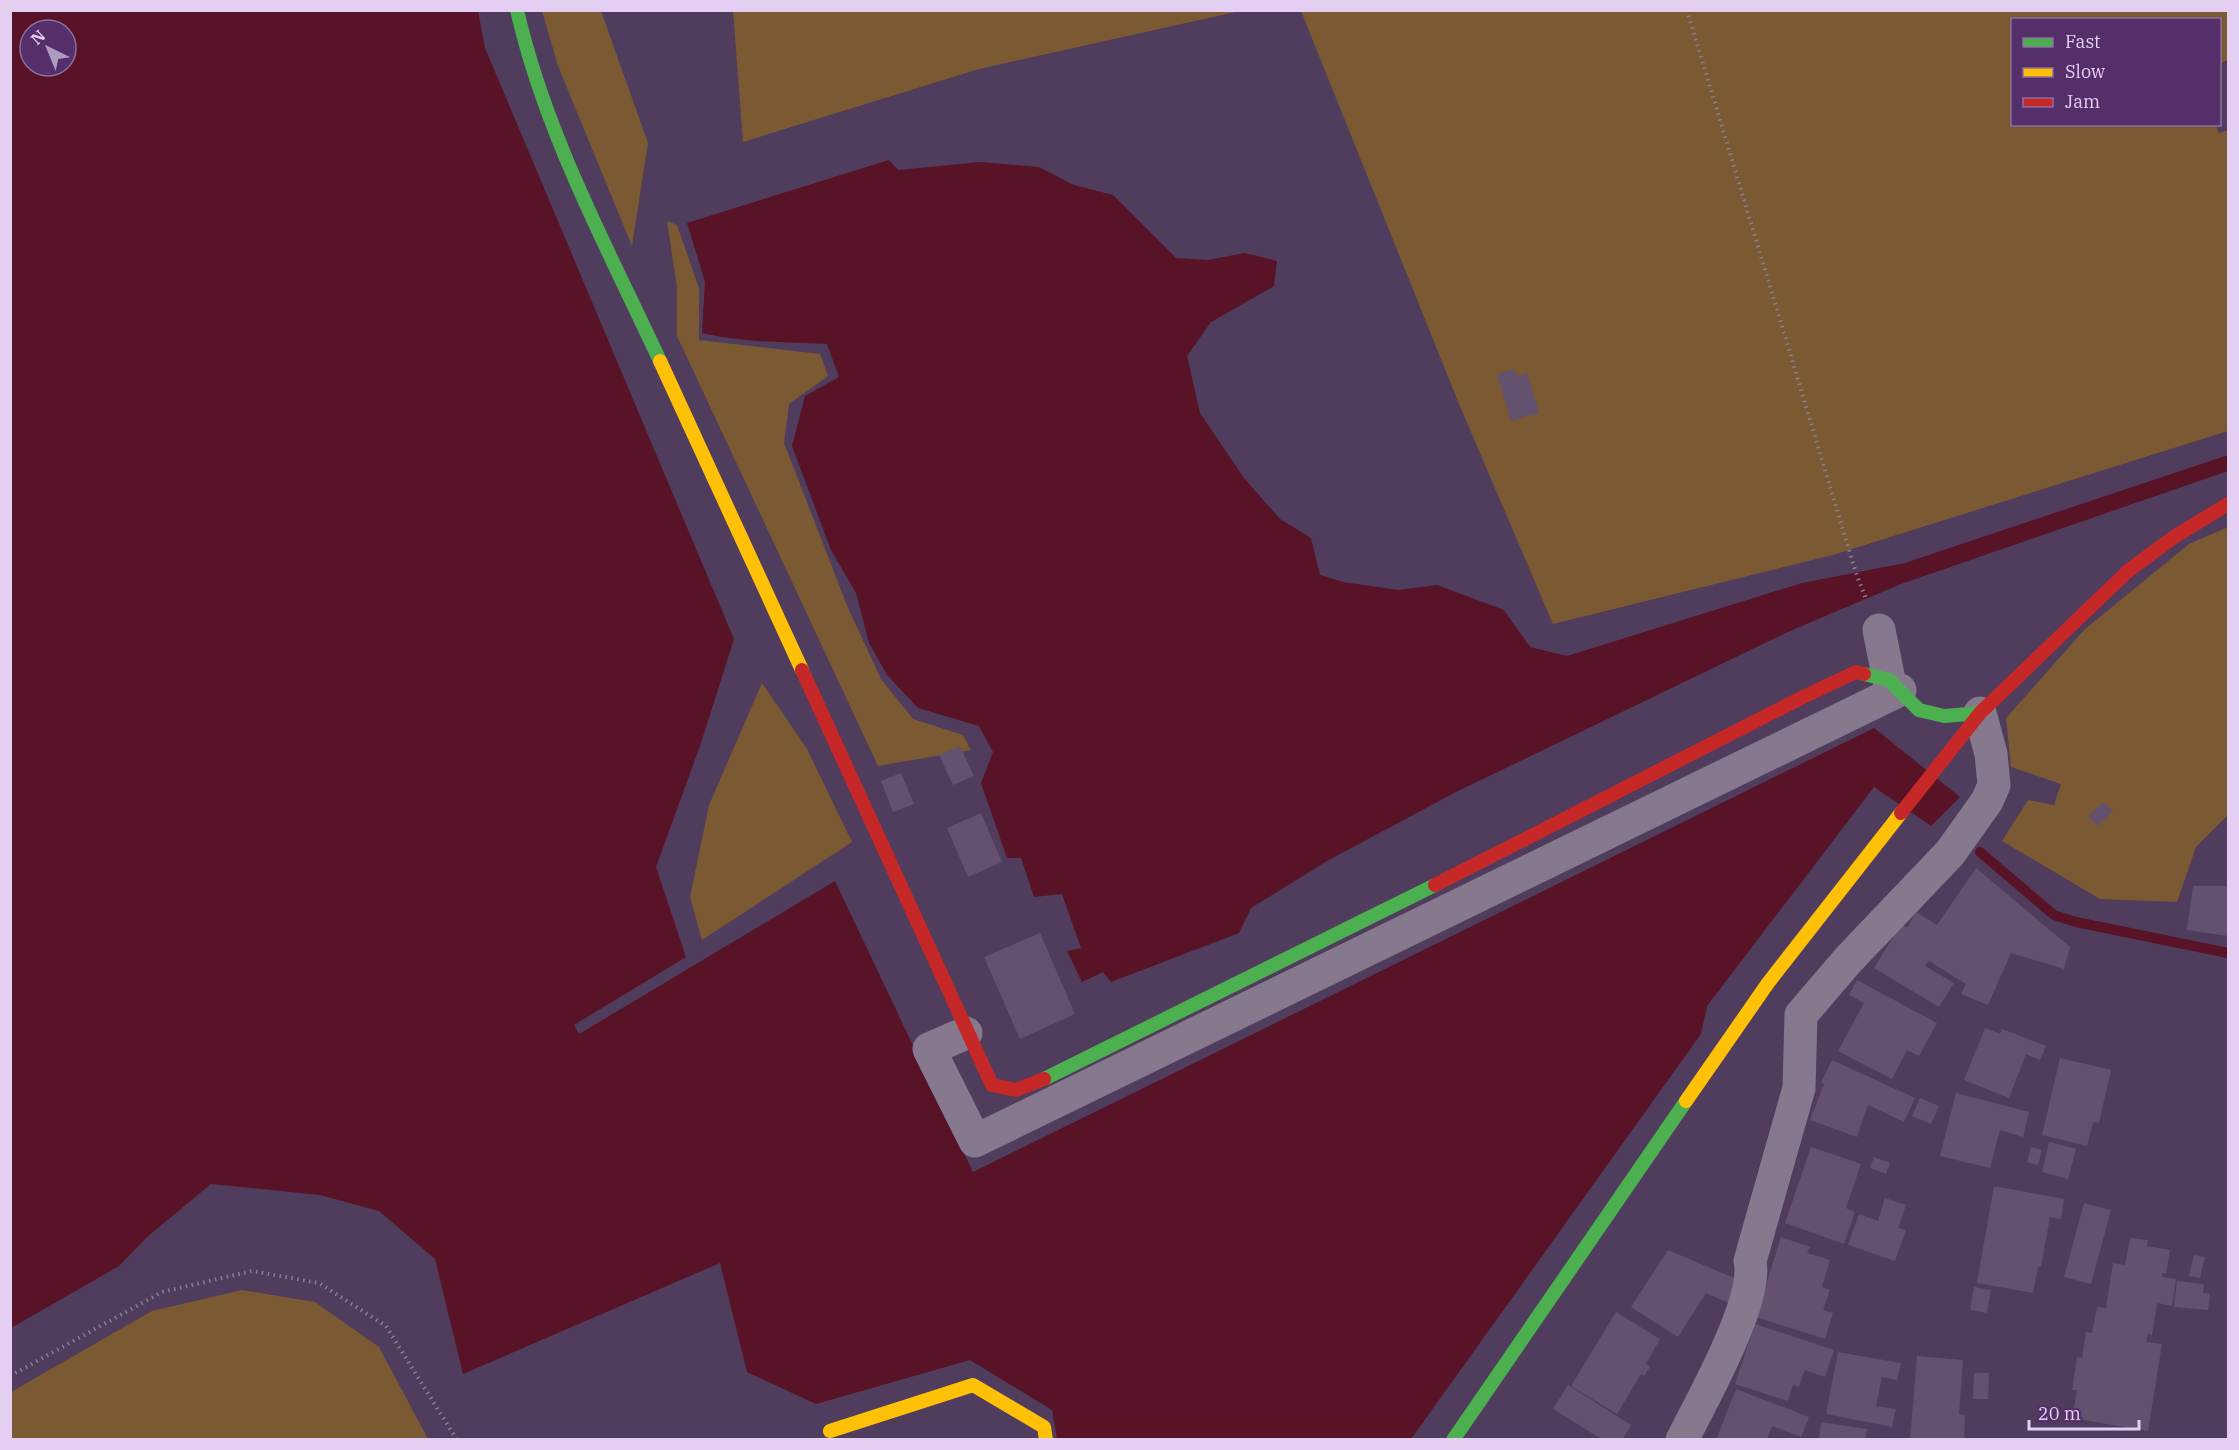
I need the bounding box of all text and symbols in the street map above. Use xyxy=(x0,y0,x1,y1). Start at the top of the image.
north arrow xyxy=(18,18,78,78)
legend xyxy=(2011,18,2221,126)
text: N xyxy=(26,25,49,49)
text: Fast xyxy=(2065,30,2100,53)
text: Slow xyxy=(2065,60,2105,83)
text: Jam xyxy=(2065,90,2100,113)
scale bar xyxy=(2029,1393,2138,1431)
text: 20 m xyxy=(2038,1402,2081,1425)

